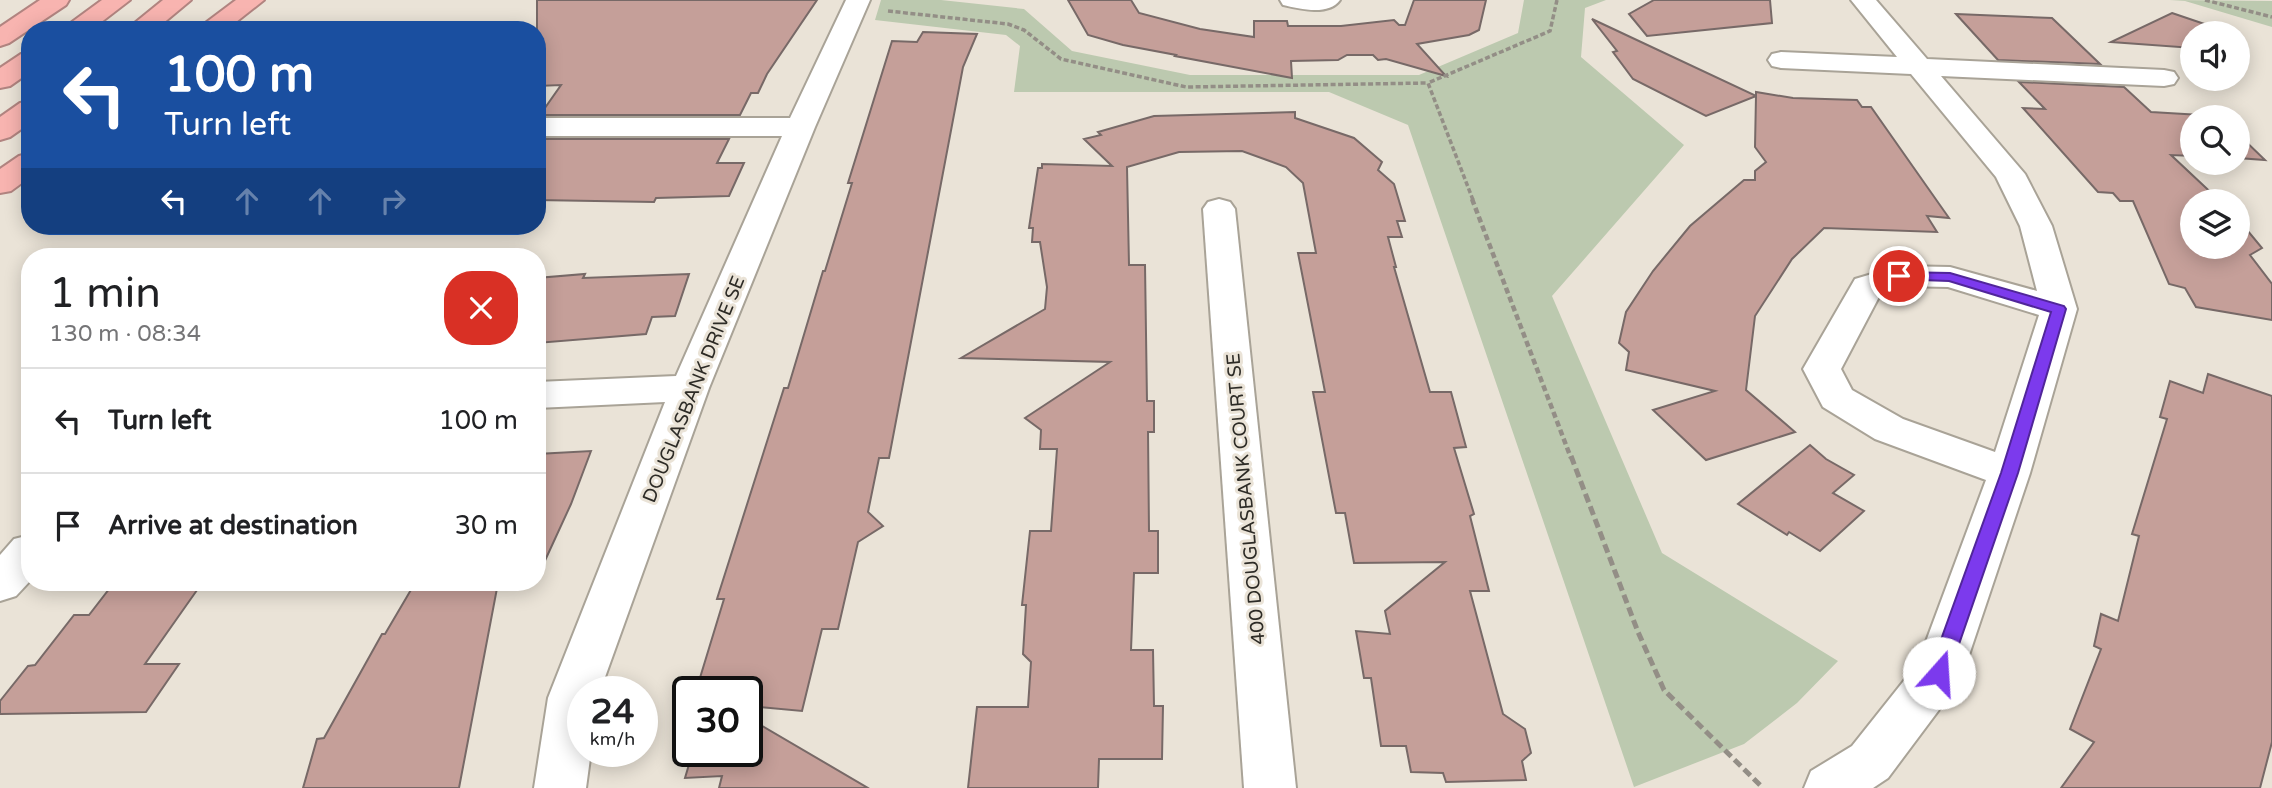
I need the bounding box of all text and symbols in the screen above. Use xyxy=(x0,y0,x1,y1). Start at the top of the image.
map controls xyxy=(2180,21,2250,259)
button: sound xyxy=(2180,21,2250,91)
text: 100 m xyxy=(164,46,314,105)
icon: left xyxy=(49,49,140,140)
button: search xyxy=(2180,105,2250,175)
text: Turn left xyxy=(164,106,291,144)
icon: left xyxy=(155,182,193,220)
icon: ahead xyxy=(228,182,266,220)
icon: ahead xyxy=(301,182,339,220)
icon: right xyxy=(374,182,412,220)
button: layers xyxy=(2180,189,2250,259)
pin xyxy=(1869,246,1929,306)
icon: arrive xyxy=(1880,257,1918,295)
text: 1 min xyxy=(49,268,161,319)
button: close xyxy=(444,271,518,345)
street label: DOUGLASBANK DRIVE SE xyxy=(638,273,750,506)
text: 130 m · 08:34 xyxy=(49,320,201,348)
street label: 400 DOUGLASBANK COURT SE xyxy=(1222,352,1270,646)
icon: left xyxy=(49,402,87,440)
text: Turn left xyxy=(108,405,211,436)
text: 100 m xyxy=(438,405,518,436)
icon: arrive xyxy=(49,507,87,545)
text: Arrive at destination xyxy=(108,510,358,541)
text: 30 m xyxy=(455,510,518,541)
position arrow xyxy=(1902,636,1976,710)
speed limit sign: 30 xyxy=(672,676,763,767)
text: 24 xyxy=(591,691,634,733)
text: km/h xyxy=(590,728,635,750)

